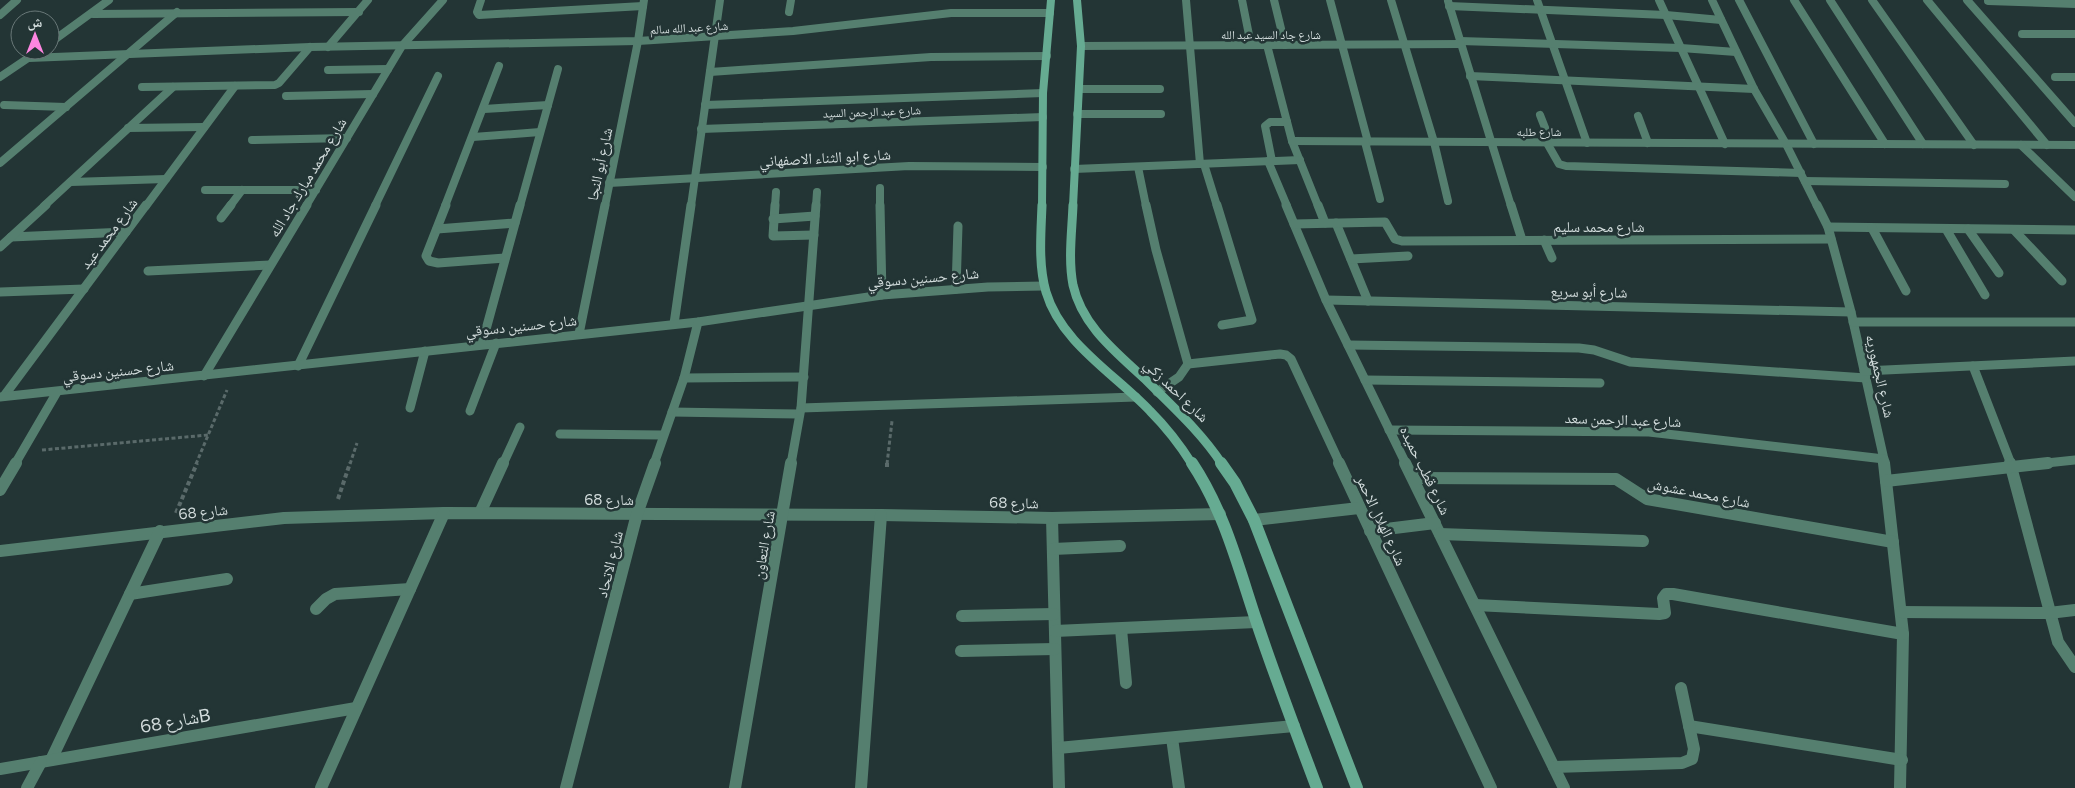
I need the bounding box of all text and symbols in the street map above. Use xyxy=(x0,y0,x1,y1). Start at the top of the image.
north arrow xyxy=(10,10,60,60)
text: ش xyxy=(28,13,43,31)
street label: شارع عبد الله سالم xyxy=(649,18,729,38)
street label: شارع جاد السيد عبد الله xyxy=(1221,27,1321,43)
street label: شارع عبد الرحمن السيد xyxy=(823,102,921,122)
street label: شارع محمد مبارك جاد الله xyxy=(264,114,352,241)
street label: شارع طلبه xyxy=(1517,124,1562,140)
street label: شارع أبو النجا xyxy=(583,126,617,202)
street label: شارع ابو الثناء الاصفهاني xyxy=(759,145,892,173)
street label: شارع محمد عيد xyxy=(75,194,142,273)
street label: شارع محمد سليم xyxy=(1553,217,1645,237)
street label: شارع حسنين دسوقي xyxy=(866,263,980,295)
street label: شارع أبو سريع xyxy=(1550,281,1628,303)
street label: شارع حسنين دسوقي xyxy=(464,310,578,344)
street label: شارع الجمهوريه xyxy=(1861,333,1899,420)
street label: شارع حسنين دسوقي xyxy=(61,355,175,389)
street label: شارع احمد زكي xyxy=(1138,355,1213,428)
street label: شارع عبد الرحمن سعد xyxy=(1564,408,1682,432)
street label: شارع قطب حميده xyxy=(1395,423,1455,518)
street label: شارع الهلال الاحمر xyxy=(1351,471,1411,569)
street label: شارع محمد عشوش xyxy=(1646,473,1752,513)
street label: شارع 68 xyxy=(584,490,634,510)
street label: شارع 68 xyxy=(989,493,1039,513)
street label: شارع 68 xyxy=(177,499,229,525)
street label: شارع التعاون xyxy=(748,509,780,581)
street label: شارع الاتحاد xyxy=(592,529,628,600)
street label: شارع 68B xyxy=(138,703,212,738)

